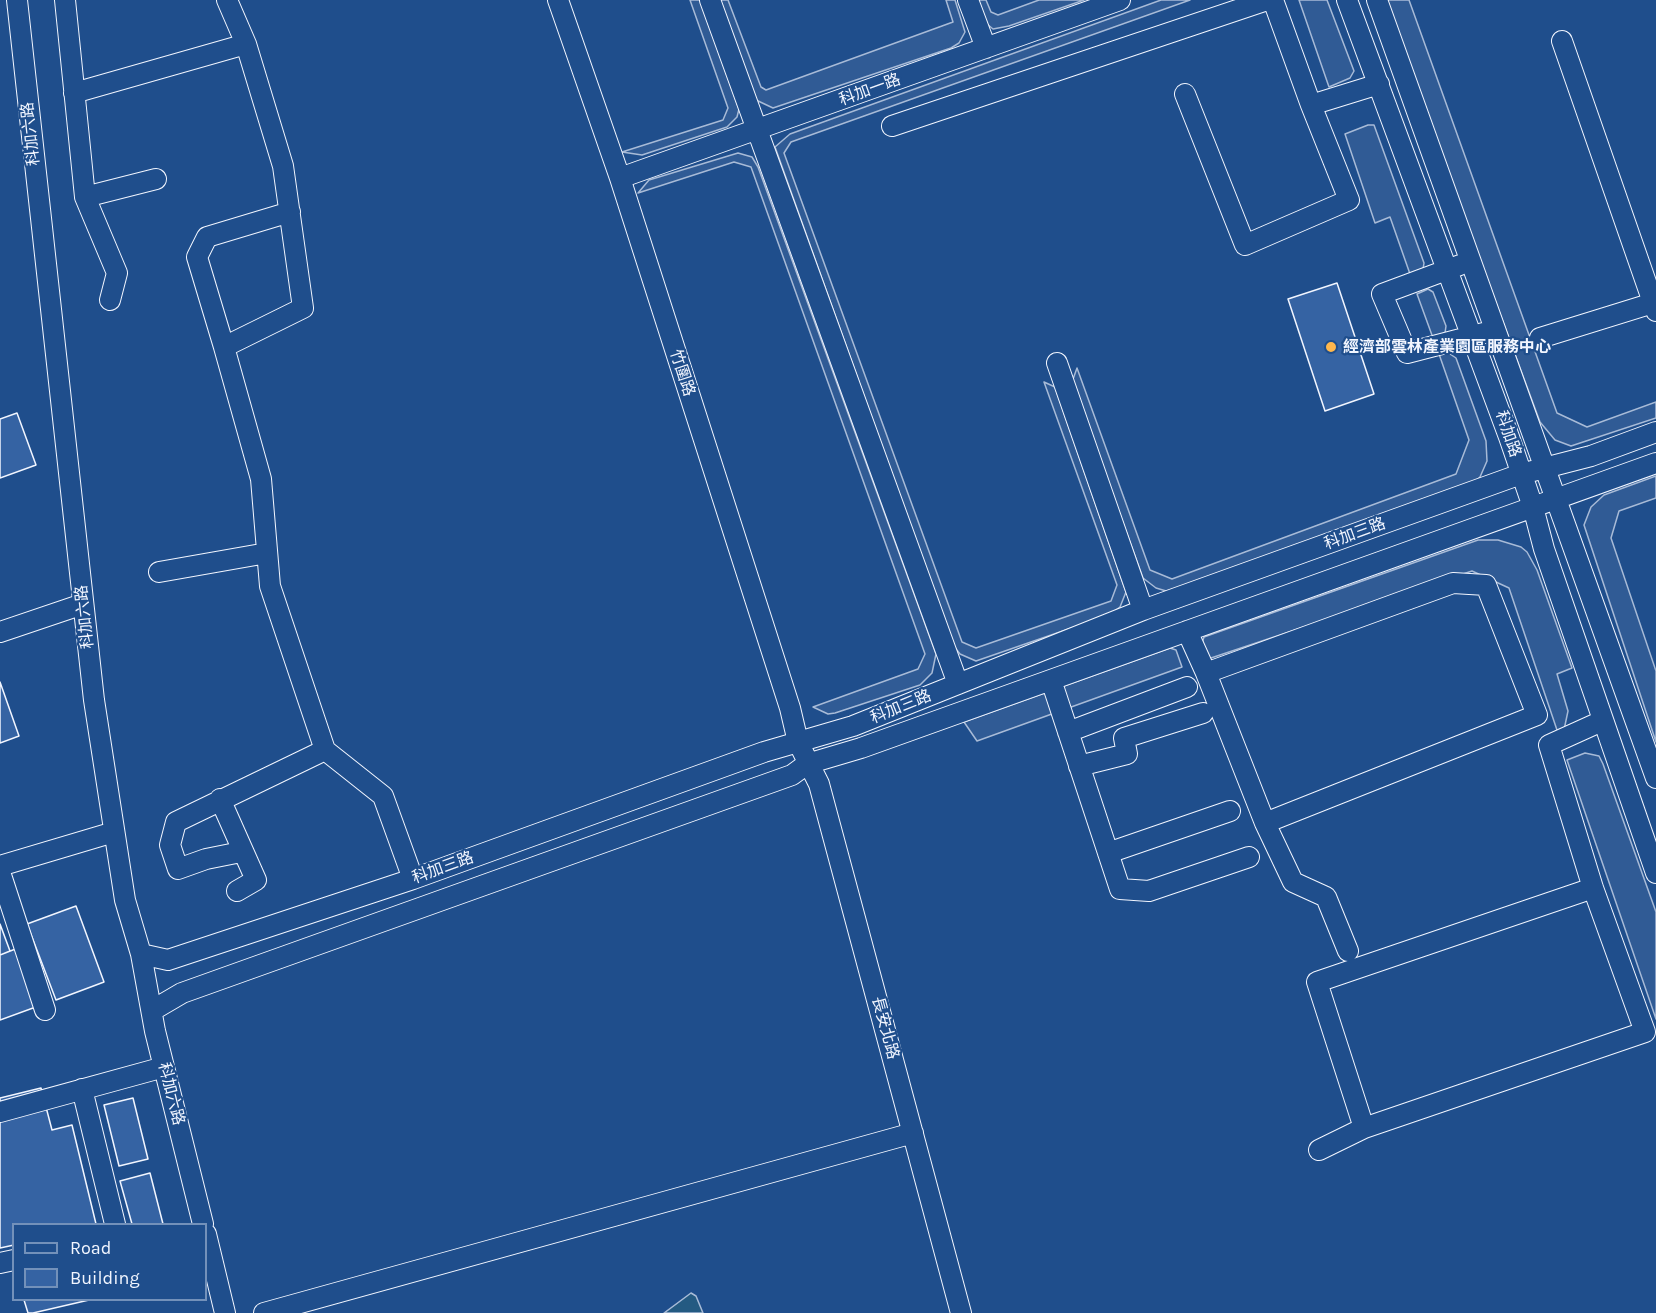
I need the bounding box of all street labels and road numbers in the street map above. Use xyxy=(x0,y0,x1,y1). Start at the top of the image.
street label: 科加一路 xyxy=(837,70,903,110)
street label: 科加六路 xyxy=(18,101,44,167)
street label: 竹圍路 xyxy=(665,347,699,399)
street label: 科加路 xyxy=(1491,408,1525,460)
street label: 科加三路 xyxy=(1322,514,1388,554)
street label: 科加六路 xyxy=(72,584,98,650)
street label: 科加三路 xyxy=(868,686,934,728)
street label: 科加三路 xyxy=(410,848,476,888)
street label: 長安北路 xyxy=(867,995,903,1061)
street label: 科加六路 xyxy=(154,1061,188,1127)

